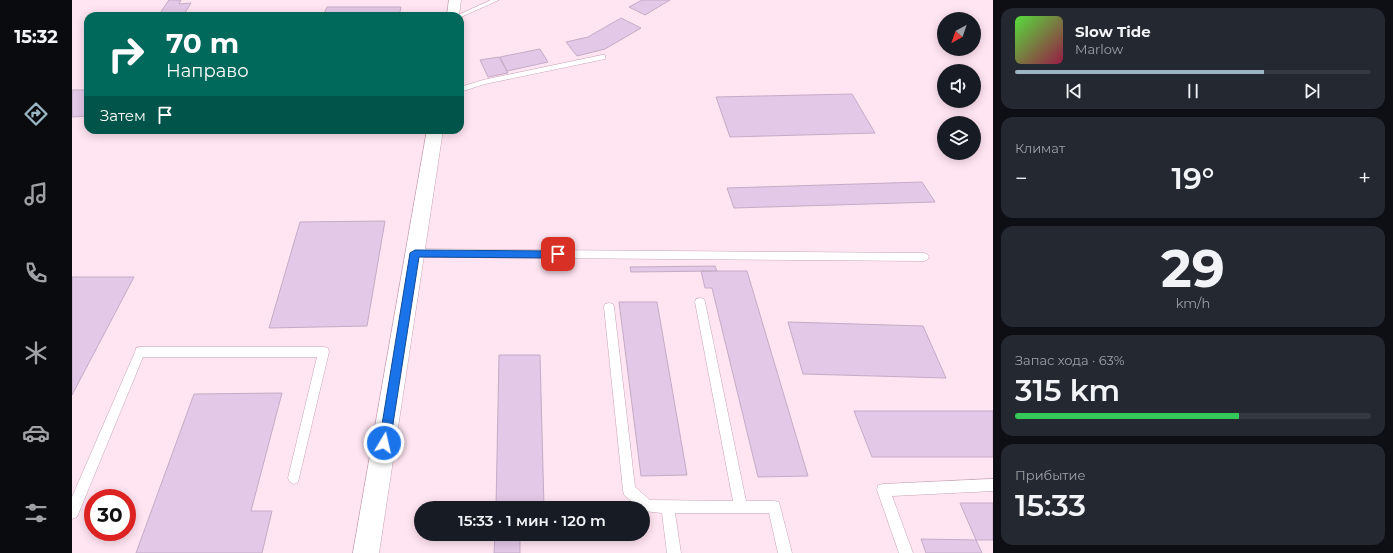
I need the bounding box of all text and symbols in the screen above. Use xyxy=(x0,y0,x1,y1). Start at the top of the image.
north arrow xyxy=(937,12,981,56)
map controls xyxy=(937,12,981,160)
text: Slow Tide xyxy=(1075,22,1151,41)
text: 15:32 xyxy=(14,26,58,48)
text: 70 m xyxy=(166,26,239,60)
icon: right xyxy=(100,28,152,80)
text: Marlow xyxy=(1075,41,1123,57)
text: Направо xyxy=(166,60,249,82)
button: sound xyxy=(937,64,981,108)
icon: previous xyxy=(1063,80,1085,102)
icon: pause xyxy=(1182,80,1204,102)
icon: next xyxy=(1301,80,1323,102)
icon: directions xyxy=(22,100,50,128)
icon: arrive xyxy=(154,104,176,126)
text: Затем xyxy=(100,106,146,125)
button: layers xyxy=(937,116,981,160)
text: Климат xyxy=(1015,140,1065,156)
text: 19° xyxy=(1172,160,1214,197)
text: − xyxy=(1015,165,1028,192)
text: + xyxy=(1358,165,1371,192)
icon: music xyxy=(22,180,50,208)
pin xyxy=(541,237,575,271)
text: 29 xyxy=(1161,237,1225,300)
icon: arrive xyxy=(547,243,569,265)
icon: phone xyxy=(22,259,50,287)
text: km/h xyxy=(1176,295,1210,311)
icon: climate xyxy=(22,339,50,367)
text: Запас хода · 63% xyxy=(1015,352,1125,368)
text: 315 km xyxy=(1015,372,1120,409)
icon: car xyxy=(22,419,50,447)
position arrow xyxy=(363,422,405,464)
text: Прибытие xyxy=(1015,467,1086,483)
text: 15:33 xyxy=(1015,487,1086,524)
speed limit sign: 30 xyxy=(84,489,136,541)
icon: filters xyxy=(22,499,50,527)
text: 15:33 · 1 мин · 120 m xyxy=(458,511,606,530)

